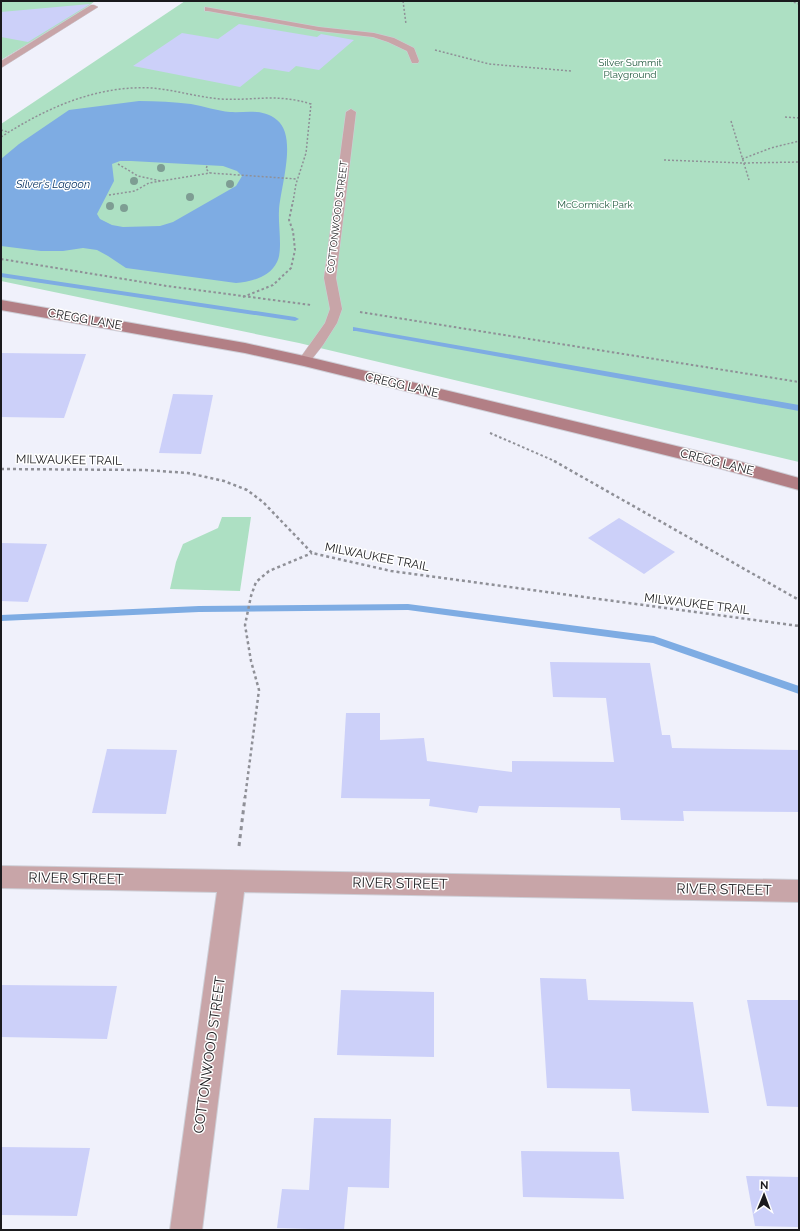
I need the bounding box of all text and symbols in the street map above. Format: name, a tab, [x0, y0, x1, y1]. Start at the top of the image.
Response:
park label: Silver Summit Playground	[598, 57, 662, 80]
street label: COTTONWOOD STREET	[325, 160, 349, 274]
water label: Silver's Lagoon	[15, 178, 90, 191]
park label: McCormick Park	[557, 199, 633, 210]
street label: CREGG LANE	[47, 306, 123, 332]
street label: CREGG LANE	[364, 370, 440, 400]
street label: CREGG LANE	[679, 446, 755, 478]
street label: MILWAUKEE TRAIL	[16, 452, 122, 468]
street label: MILWAUKEE TRAIL	[324, 540, 430, 574]
street label: MILWAUKEE TRAIL	[643, 591, 751, 617]
street label: RIVER STREET	[28, 869, 124, 887]
street label: RIVER STREET	[352, 874, 448, 892]
street label: RIVER STREET	[676, 880, 772, 898]
street label: COTTONWOOD STREET	[190, 975, 228, 1135]
north arrow	[744, 1175, 784, 1215]
text: N	[760, 1179, 768, 1192]

